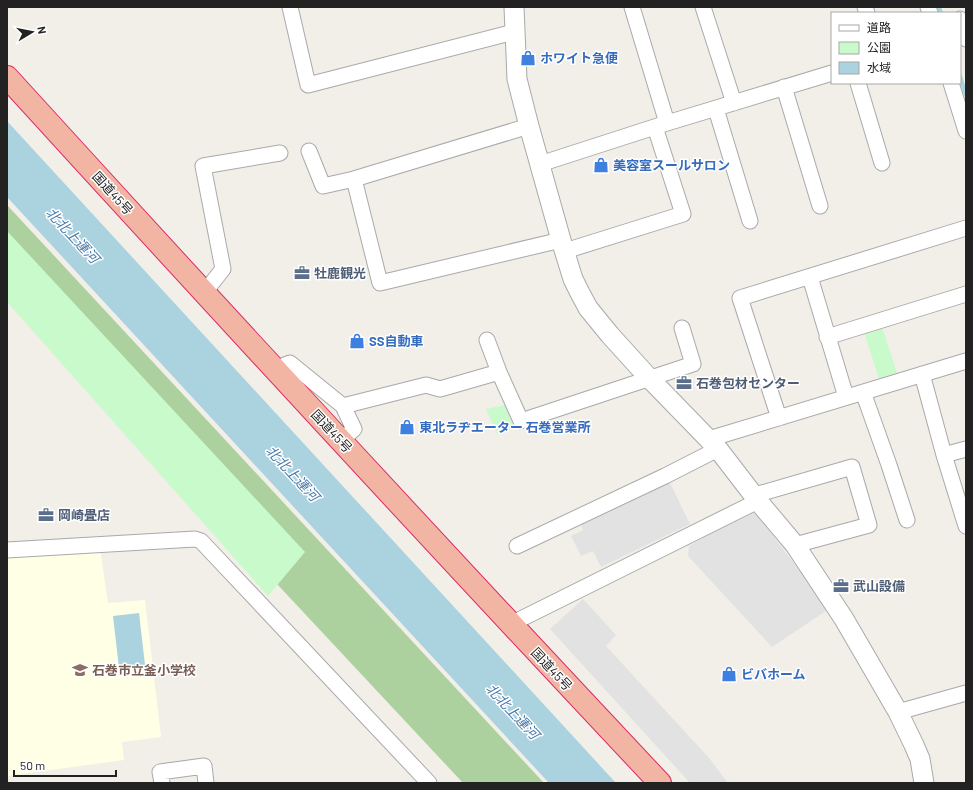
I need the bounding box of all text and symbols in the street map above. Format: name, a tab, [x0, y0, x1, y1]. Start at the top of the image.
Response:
north arrow	[12, 12, 52, 52]
legend	[831, 12, 961, 84]
text: 道路	[867, 20, 891, 34]
text: N	[35, 25, 49, 35]
text: 公園	[867, 40, 891, 54]
shop icon: ホワイト急便	[519, 49, 537, 67]
place label: ホワイト急便	[540, 50, 618, 66]
text: 水域	[867, 60, 891, 74]
shop icon: 美容室スールサロン	[592, 156, 610, 174]
place label: 美容室スールサロン	[613, 157, 730, 173]
street label: 国道45号	[89, 168, 137, 218]
water label: 北北上運河	[43, 204, 105, 269]
office icon: 牡鹿観光	[293, 264, 311, 282]
place label: 牡鹿観光	[314, 265, 366, 281]
shop icon: SS自動車	[348, 332, 366, 350]
place label: SS自動車	[369, 333, 423, 349]
office icon: 石巻包材センター	[675, 374, 693, 392]
place label: 石巻包材センター	[696, 375, 800, 391]
street label: 国道45号	[308, 406, 356, 456]
shop icon: 東北ラヂエーター 石巻営業所	[398, 418, 416, 436]
place label: 東北ラヂエーター 石巻営業所	[419, 419, 591, 435]
water label: 北北上運河	[263, 442, 325, 507]
office icon: 岡崎畳店	[37, 506, 55, 524]
place label: 岡崎畳店	[58, 507, 110, 523]
office icon: 武山設備	[832, 577, 850, 595]
place label: 武山設備	[853, 578, 905, 594]
street label: 国道45号	[528, 644, 576, 694]
school or university icon: 石巻市立釜小学校	[71, 661, 89, 679]
place label: 石巻市立釜小学校	[92, 662, 196, 678]
shop icon: ビバホーム	[720, 665, 738, 683]
place label: ビバホーム	[741, 666, 806, 682]
water label: 北北上運河	[483, 680, 545, 745]
scale bar	[14, 752, 116, 778]
text: 50 m	[20, 758, 45, 772]

